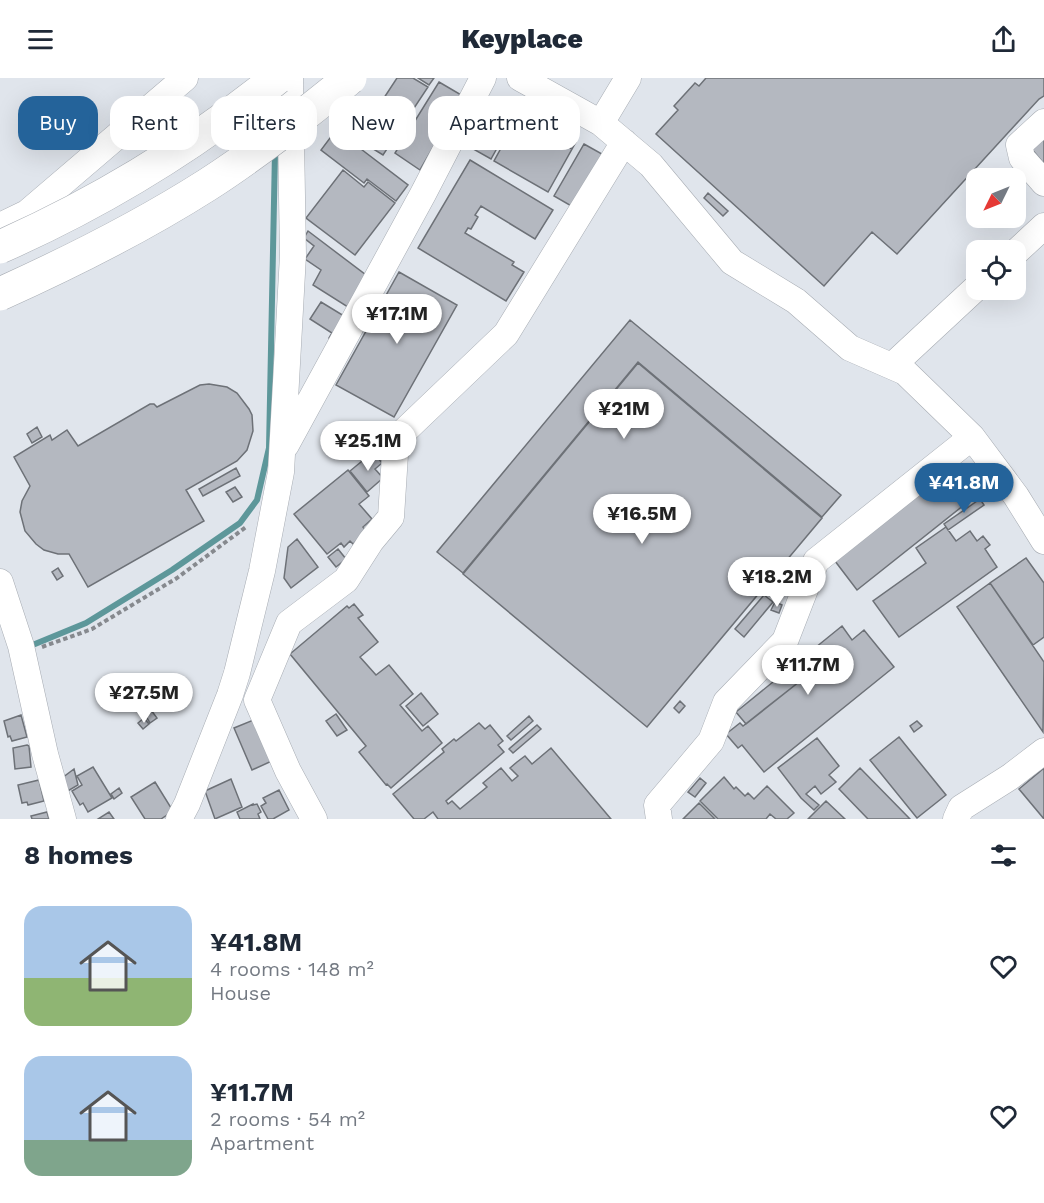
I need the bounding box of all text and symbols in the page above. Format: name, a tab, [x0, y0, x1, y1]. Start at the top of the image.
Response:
icon: menu	[24, 23, 57, 56]
text: Keyplace	[461, 23, 583, 55]
icon: share	[987, 23, 1020, 56]
chip: Buy	[18, 96, 98, 150]
chip: Rent	[110, 96, 199, 150]
chip: Filters	[211, 96, 317, 150]
chip: New	[329, 96, 416, 150]
chip: Apartment	[428, 96, 580, 150]
north arrow	[966, 168, 1026, 228]
map controls	[966, 168, 1026, 300]
button: locate	[966, 240, 1026, 300]
pin: ¥17.1M	[348, 294, 446, 345]
text: ¥17.1M	[366, 301, 428, 325]
pin: ¥21M	[588, 389, 660, 440]
text: ¥21M	[598, 396, 650, 420]
pin: ¥25.1M	[319, 421, 417, 472]
text: ¥25.1M	[334, 428, 402, 452]
pin: ¥41.8M	[915, 463, 1013, 514]
text: ¥41.8M	[929, 470, 999, 494]
pin: ¥16.5M	[593, 494, 691, 545]
text: ¥16.5M	[607, 501, 677, 525]
pin: ¥18.2M	[728, 557, 826, 608]
text: ¥18.2M	[742, 564, 812, 588]
pin: ¥11.7M	[759, 645, 857, 696]
text: ¥11.7M	[776, 652, 840, 676]
pin: ¥27.5M	[95, 673, 193, 724]
text: ¥27.5M	[109, 680, 179, 704]
icon: filters	[987, 839, 1020, 872]
text: 8 homes	[24, 840, 133, 870]
text: ¥41.8M	[210, 927, 302, 957]
icon: home	[72, 930, 144, 1002]
icon: heart	[987, 950, 1020, 983]
text: 4 rooms · 148 m²	[210, 957, 374, 981]
text: House	[210, 981, 271, 1005]
text: ¥11.7M	[210, 1077, 294, 1107]
icon: home	[72, 1080, 144, 1152]
icon: heart	[987, 1100, 1020, 1133]
text: 2 rooms · 54 m²	[210, 1107, 365, 1131]
text: Apartment	[210, 1131, 314, 1155]

